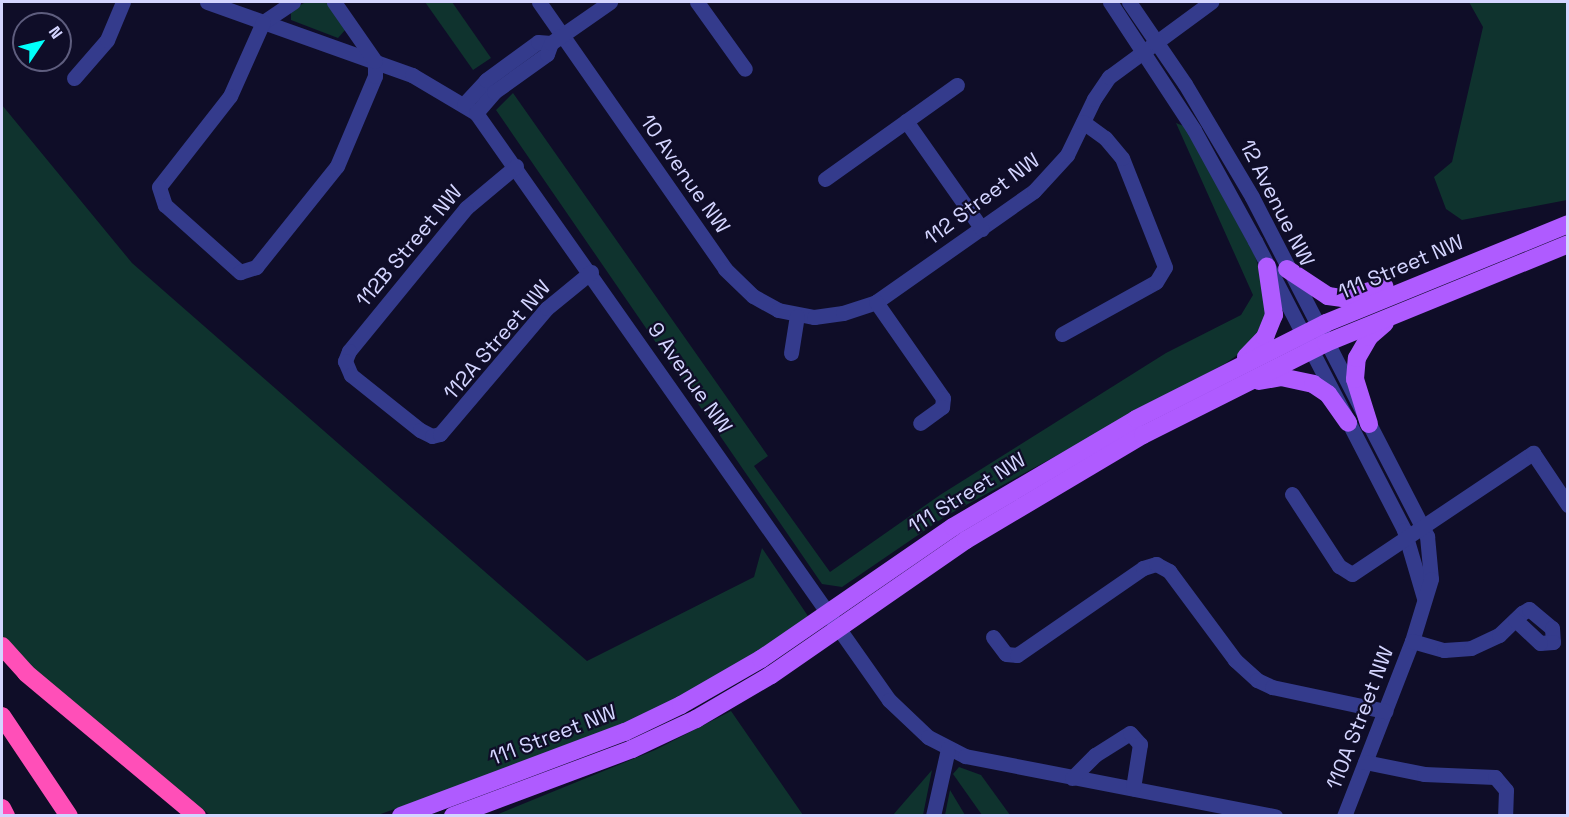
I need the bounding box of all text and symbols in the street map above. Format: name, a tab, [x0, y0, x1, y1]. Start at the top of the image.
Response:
north arrow	[12, 12, 72, 72]
text: N	[44, 22, 67, 43]
street label: 10 Avenue NW	[635, 110, 735, 238]
street label: 12 Avenue NW	[1234, 135, 1320, 271]
street label: 112 Street NW	[920, 148, 1044, 250]
street label: 112B Street NW	[351, 180, 467, 312]
street label: 111 Street NW	[1335, 229, 1467, 305]
street label: 112A Street NW	[438, 275, 556, 405]
street label: 9 Avenue NW	[642, 317, 738, 439]
street label: 111 Street NW	[904, 447, 1030, 539]
street label: 110A Street NW	[1321, 643, 1399, 793]
street label: 111 Street NW	[486, 699, 620, 771]

